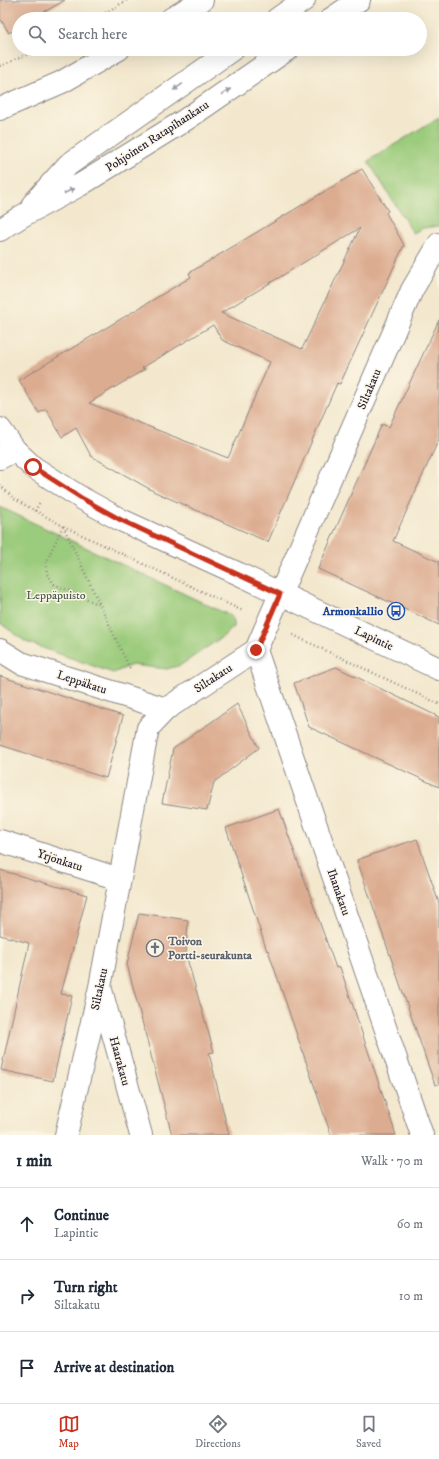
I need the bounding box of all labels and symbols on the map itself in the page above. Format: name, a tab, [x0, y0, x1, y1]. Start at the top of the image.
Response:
one-way arrow	[173, 83, 183, 91]
one-way arrow	[221, 88, 231, 96]
street label: Pohjoinen Ratapihankatu	[103, 97, 212, 175]
one-way arrow	[63, 188, 75, 194]
street label: Siltakatu	[354, 366, 385, 412]
route start	[24, 458, 42, 476]
park label: Leppäpuisto	[26, 588, 86, 603]
bus stop icon: Armonkallio	[386, 601, 406, 621]
place label: Armonkallio	[322, 604, 383, 619]
street label: Lapintie	[352, 623, 396, 654]
route end	[247, 641, 265, 659]
street label: Siltakatu	[191, 660, 235, 696]
street label: Leppäkatu	[55, 667, 109, 698]
street label: Yrjönkatu	[35, 846, 85, 875]
street label: Ihanakatu	[324, 867, 354, 918]
place label: Toivon Portti-seurakunta	[167, 934, 253, 963]
church icon: Toivon Portti-seurakunta	[145, 938, 165, 958]
street label: Siltakatu	[88, 967, 111, 1011]
street label: Haarakatu	[106, 1035, 133, 1088]

